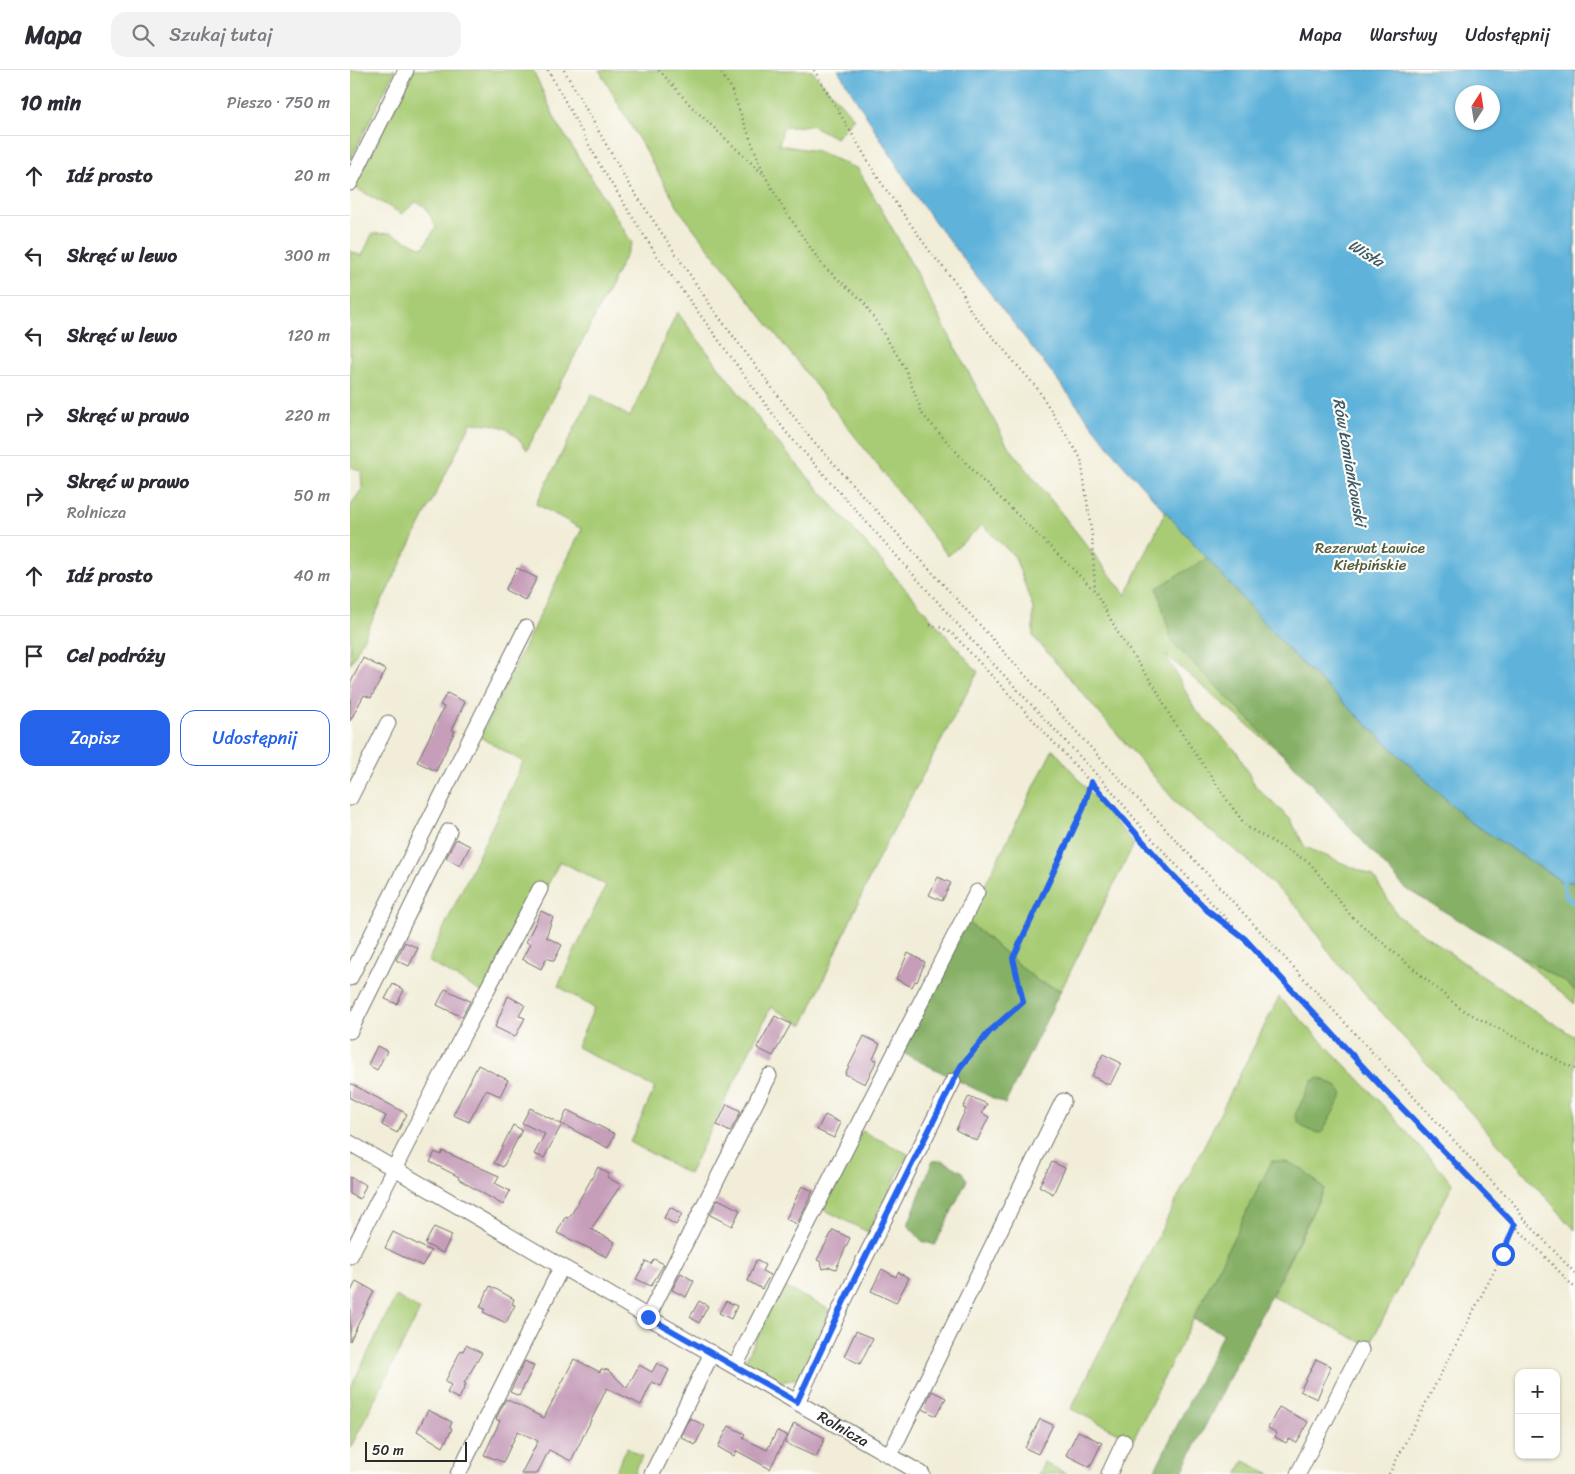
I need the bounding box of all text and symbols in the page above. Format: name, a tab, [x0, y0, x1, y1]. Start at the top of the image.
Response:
search box	[111, 12, 461, 57]
text: Mapa	[25, 14, 81, 56]
text: Szukaj tutaj	[169, 18, 273, 51]
text: Mapa	[1299, 19, 1342, 51]
text: Warstwy	[1370, 19, 1437, 51]
text: Udostępnij	[1465, 19, 1550, 51]
icon: search	[129, 21, 157, 49]
text: 10 min	[20, 84, 81, 122]
north arrow	[1455, 85, 1500, 130]
text: Pieszo · 750 m	[227, 88, 330, 117]
text: Idź prosto	[67, 159, 153, 192]
text: 20 m	[294, 161, 330, 190]
icon: ahead	[20, 162, 48, 190]
water label: Wisła	[1343, 231, 1391, 276]
text: Skręć w lewo	[67, 239, 177, 272]
text: 300 m	[285, 241, 330, 270]
icon: left	[20, 242, 48, 270]
text: Skręć w lewo	[67, 319, 177, 352]
text: 120 m	[287, 321, 330, 350]
icon: left	[20, 322, 48, 350]
water label: Rów Łomiankowski	[1325, 396, 1376, 532]
text: Skręć w prawo	[67, 399, 189, 432]
text: 220 m	[285, 401, 330, 430]
icon: right	[20, 402, 48, 430]
text: Skręć w prawo	[67, 465, 189, 498]
text: 50 m	[294, 481, 330, 510]
icon: right	[20, 482, 48, 510]
text: Rolnicza	[67, 498, 126, 527]
park label: Rezerwat Ławice Kiełpińskie	[1315, 535, 1425, 578]
text: Idź prosto	[67, 559, 153, 592]
text: 40 m	[293, 561, 330, 590]
icon: ahead	[20, 562, 48, 590]
text: Cel podróży	[67, 639, 165, 672]
icon: arrive	[20, 642, 48, 670]
button: Zapisz	[20, 710, 170, 766]
button: Udostępnij	[180, 710, 330, 766]
route start	[1492, 1243, 1515, 1266]
route end	[637, 1306, 660, 1329]
map controls	[1515, 1369, 1560, 1459]
button: +	[1515, 1369, 1560, 1414]
street label: Rolnicza	[813, 1404, 874, 1454]
button: −	[1515, 1414, 1560, 1459]
text: 50 m	[372, 1438, 404, 1463]
scale bar	[365, 1439, 468, 1462]

